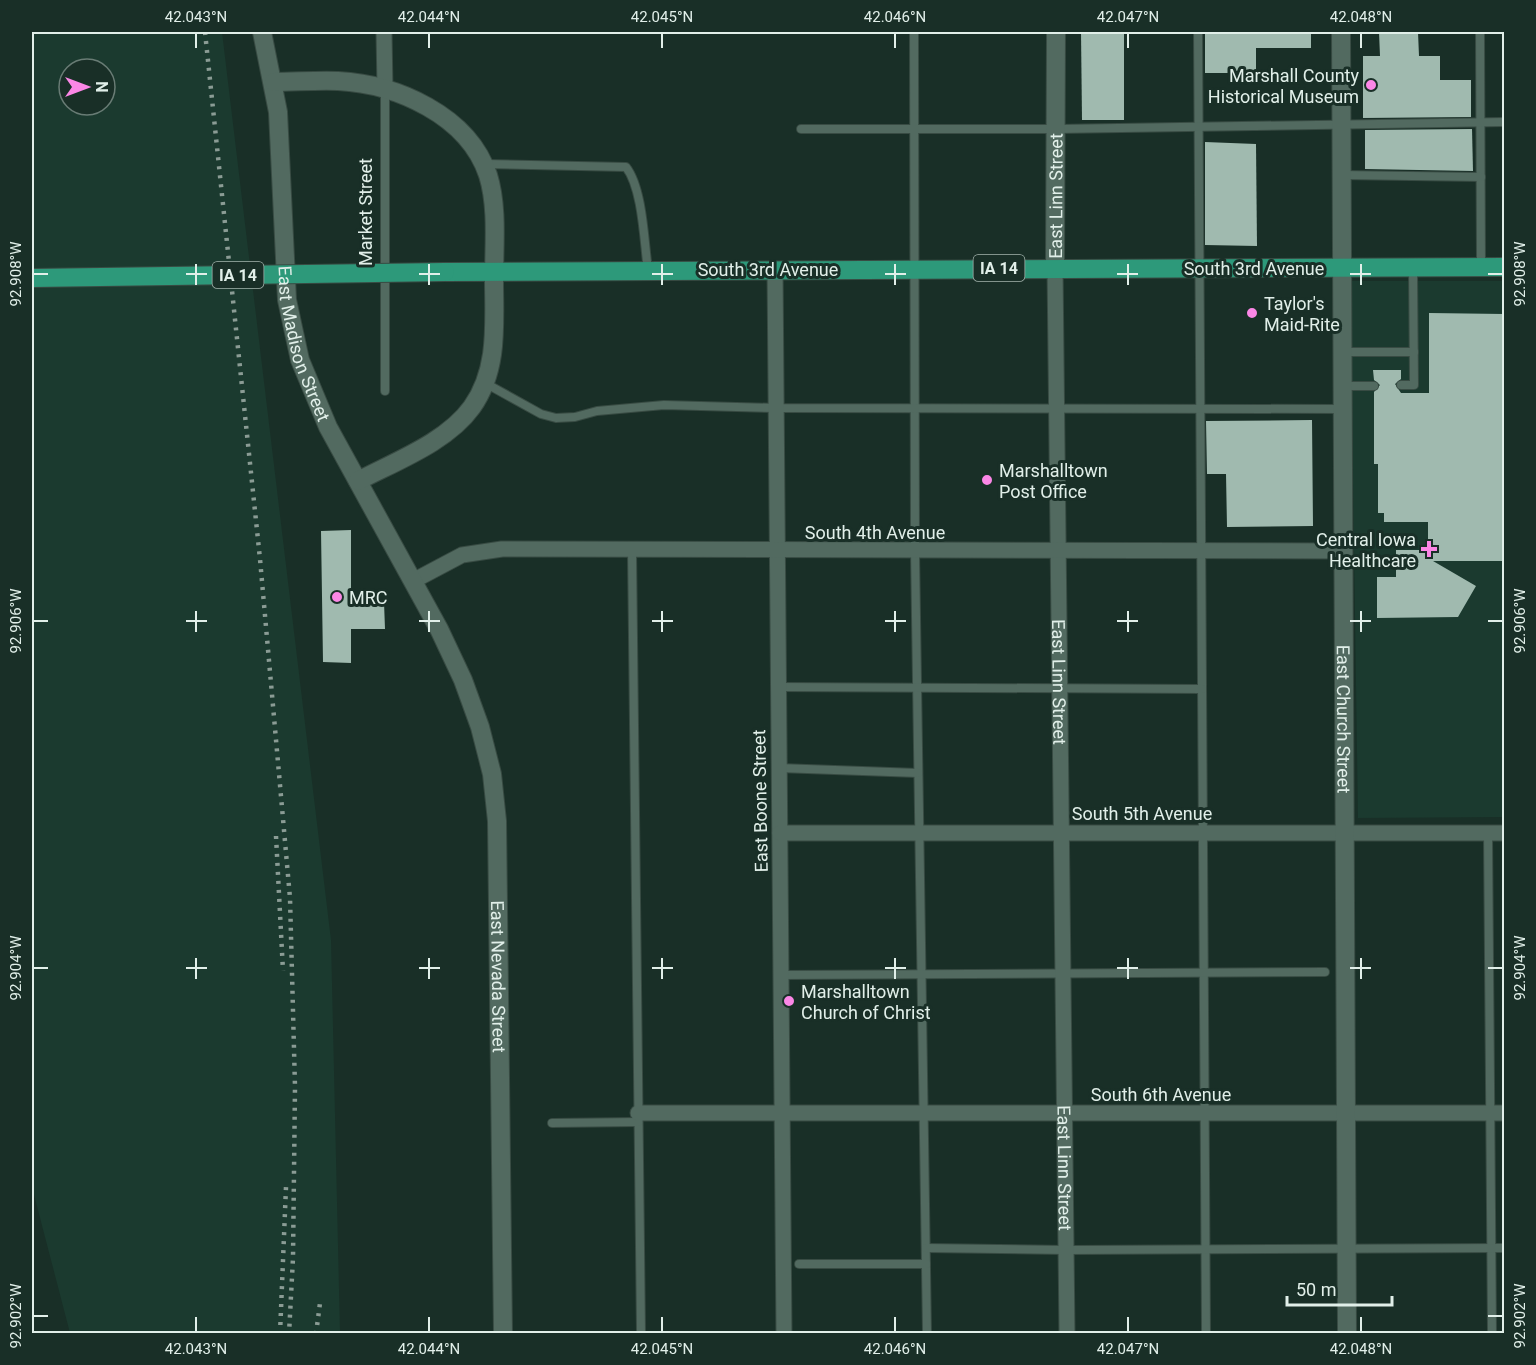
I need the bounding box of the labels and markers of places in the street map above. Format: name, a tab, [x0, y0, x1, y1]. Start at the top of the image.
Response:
place label: Marshall County Historical Museum	[1208, 65, 1359, 107]
marker: Marshall County Historical Museum	[1364, 78, 1378, 92]
place label: Taylor's Maid-Rite	[1264, 293, 1340, 335]
marker: Taylor's Maid-Rite	[1245, 306, 1259, 320]
place label: Marshalltown Post Office	[999, 460, 1108, 502]
marker: Marshalltown Post Office	[980, 473, 994, 487]
place label: Central Iowa Healthcare	[1316, 529, 1416, 571]
marker: Central Iowa Healthcare	[1420, 540, 1438, 558]
place label: MRC	[349, 587, 388, 608]
marker: MRC	[330, 590, 344, 604]
place label: Marshalltown Church of Christ	[801, 981, 931, 1023]
marker: Marshalltown Church of Christ	[782, 994, 796, 1008]

